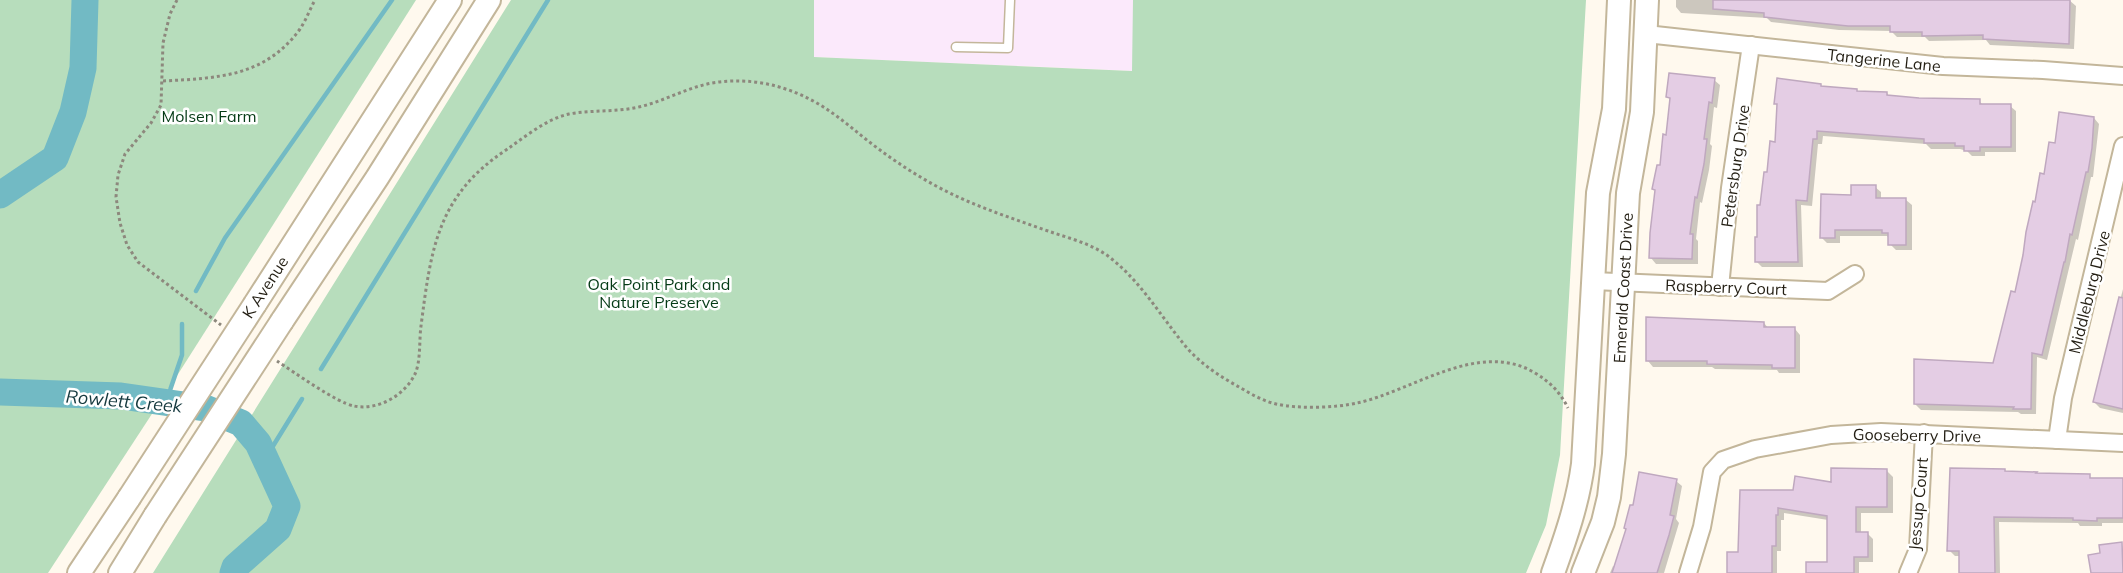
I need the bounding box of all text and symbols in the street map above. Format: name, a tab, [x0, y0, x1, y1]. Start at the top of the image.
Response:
street label: Tangerine Lane	[1826, 44, 1942, 76]
street label: Petersburg Drive	[1716, 103, 1754, 229]
park label: Molsen Farm	[162, 106, 257, 126]
street label: Emerald Coast Drive	[1609, 212, 1637, 364]
street label: Middleburg Drive	[2064, 228, 2114, 356]
street label: K Avenue	[238, 252, 292, 322]
park label: Oak Point Park and Nature Preserve	[588, 274, 730, 312]
street label: Raspberry Court	[1665, 275, 1788, 299]
water label: Rowlett Creek	[65, 384, 184, 418]
street label: Gooseberry Drive	[1853, 424, 1981, 446]
street label: Jessup Court	[1904, 456, 1932, 551]

